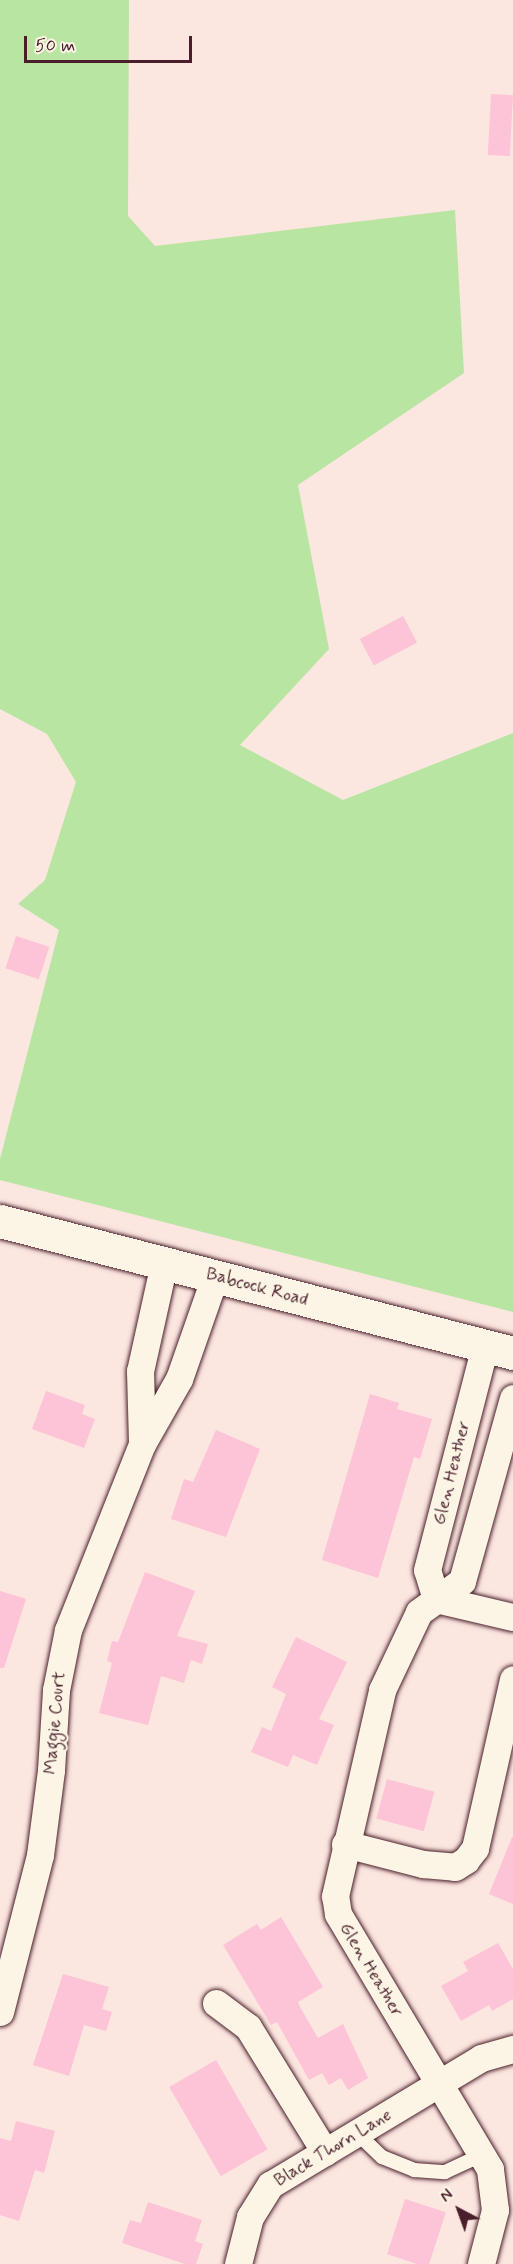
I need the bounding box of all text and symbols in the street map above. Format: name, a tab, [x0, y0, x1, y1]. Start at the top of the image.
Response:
scale bar	[27, 24, 195, 62]
text: 50 m	[35, 34, 75, 58]
street label: Babcock Road	[204, 1263, 310, 1311]
street label: Glen Heather	[429, 1420, 475, 1526]
street label: Maggie Court	[40, 1671, 70, 1775]
street label: Glen Heather	[335, 1920, 407, 2020]
street label: Black Thorn Lane	[270, 2104, 396, 2192]
north arrow	[429, 2180, 489, 2240]
text: N	[436, 2185, 458, 2207]

